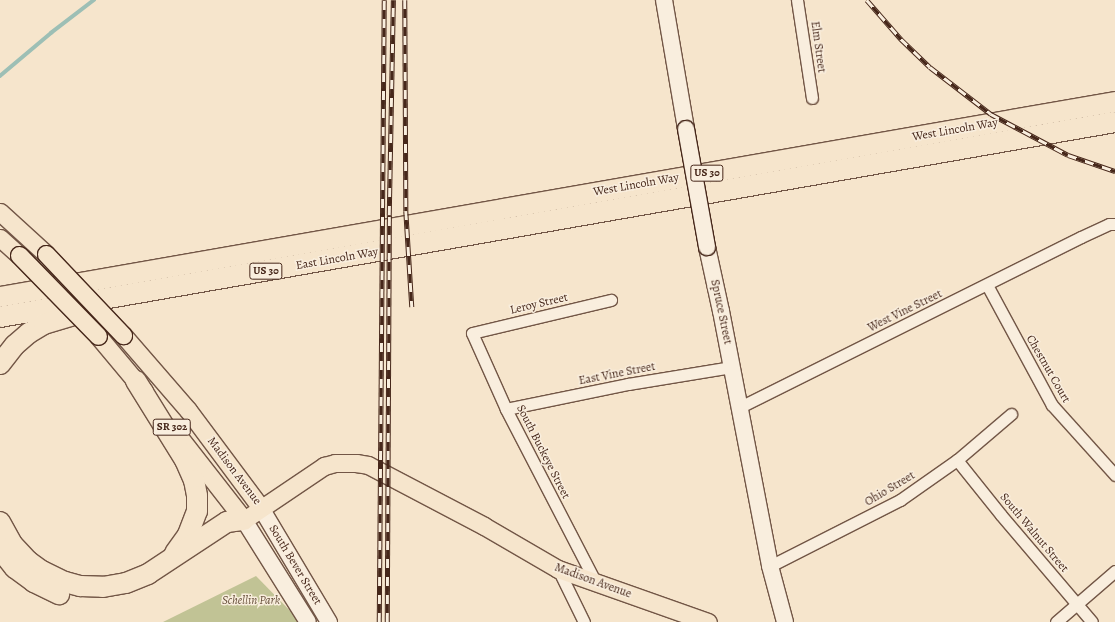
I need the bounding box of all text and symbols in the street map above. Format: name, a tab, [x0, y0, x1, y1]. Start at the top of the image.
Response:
street label: Elm Street	[807, 20, 829, 74]
street label: West Lincoln Way	[911, 115, 999, 145]
road number: US 30	[690, 164, 724, 182]
street label: West Lincoln Way	[592, 170, 680, 200]
street label: East Lincoln Way	[295, 245, 379, 273]
road number: US 30	[249, 262, 283, 280]
street label: Spruce Street	[707, 278, 735, 346]
street label: West Vine Street	[865, 287, 945, 335]
street label: Leroy Street	[509, 290, 569, 318]
street label: Chestnut Court	[1023, 333, 1073, 405]
street label: East Vine Street	[578, 360, 656, 388]
street label: South Buckeye Street	[513, 403, 573, 501]
road number: SR 302	[152, 418, 192, 436]
street label: Madison Avenue	[204, 434, 264, 508]
street label: Ohio Street	[862, 468, 918, 510]
street label: South Walnut Street	[997, 490, 1071, 576]
street label: South Bever Street	[265, 522, 325, 608]
street label: Madison Avenue	[553, 560, 633, 602]
park label: Schellin Park	[222, 594, 280, 608]

